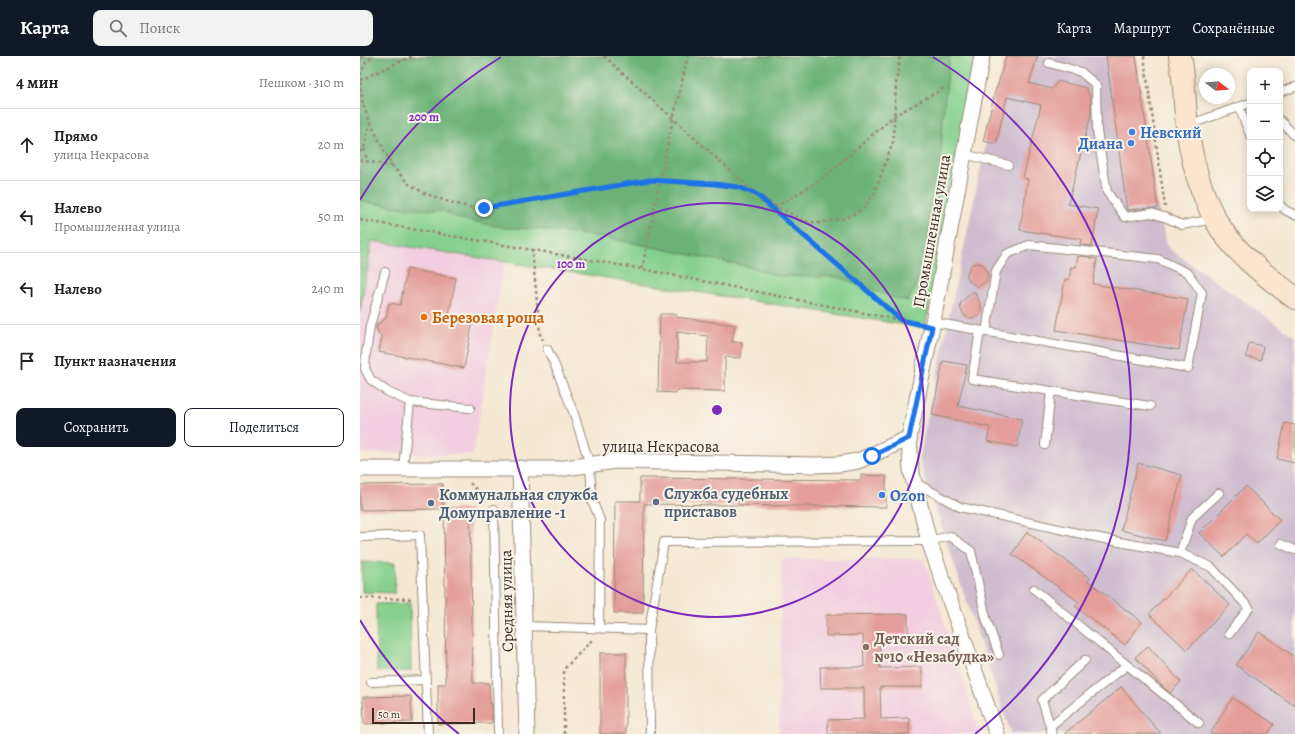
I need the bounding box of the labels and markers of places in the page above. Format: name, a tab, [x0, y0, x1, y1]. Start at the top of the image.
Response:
place label: Невский	[1140, 122, 1201, 144]
marker: Невский	[1127, 127, 1137, 137]
place label: Диана	[1078, 133, 1123, 155]
marker: Диана	[1126, 138, 1136, 148]
place label: Березовая роща	[432, 307, 545, 329]
marker: Березовая роща	[419, 312, 429, 322]
centre of rings	[710, 403, 724, 417]
place label: Служба судебных приставов	[664, 483, 789, 523]
place label: Коммунальная служба Домуправление -1	[439, 484, 598, 524]
place label: Ozon	[890, 485, 925, 507]
marker: Ozon	[877, 490, 887, 500]
marker: Служба судебных приставов	[651, 497, 661, 507]
marker: Коммунальная служба Домуправление -1	[426, 498, 436, 508]
place label: Детский сад №10 «Незабудка»	[874, 628, 994, 668]
marker: Детский сад №10 «Незабудка»	[861, 642, 871, 652]

